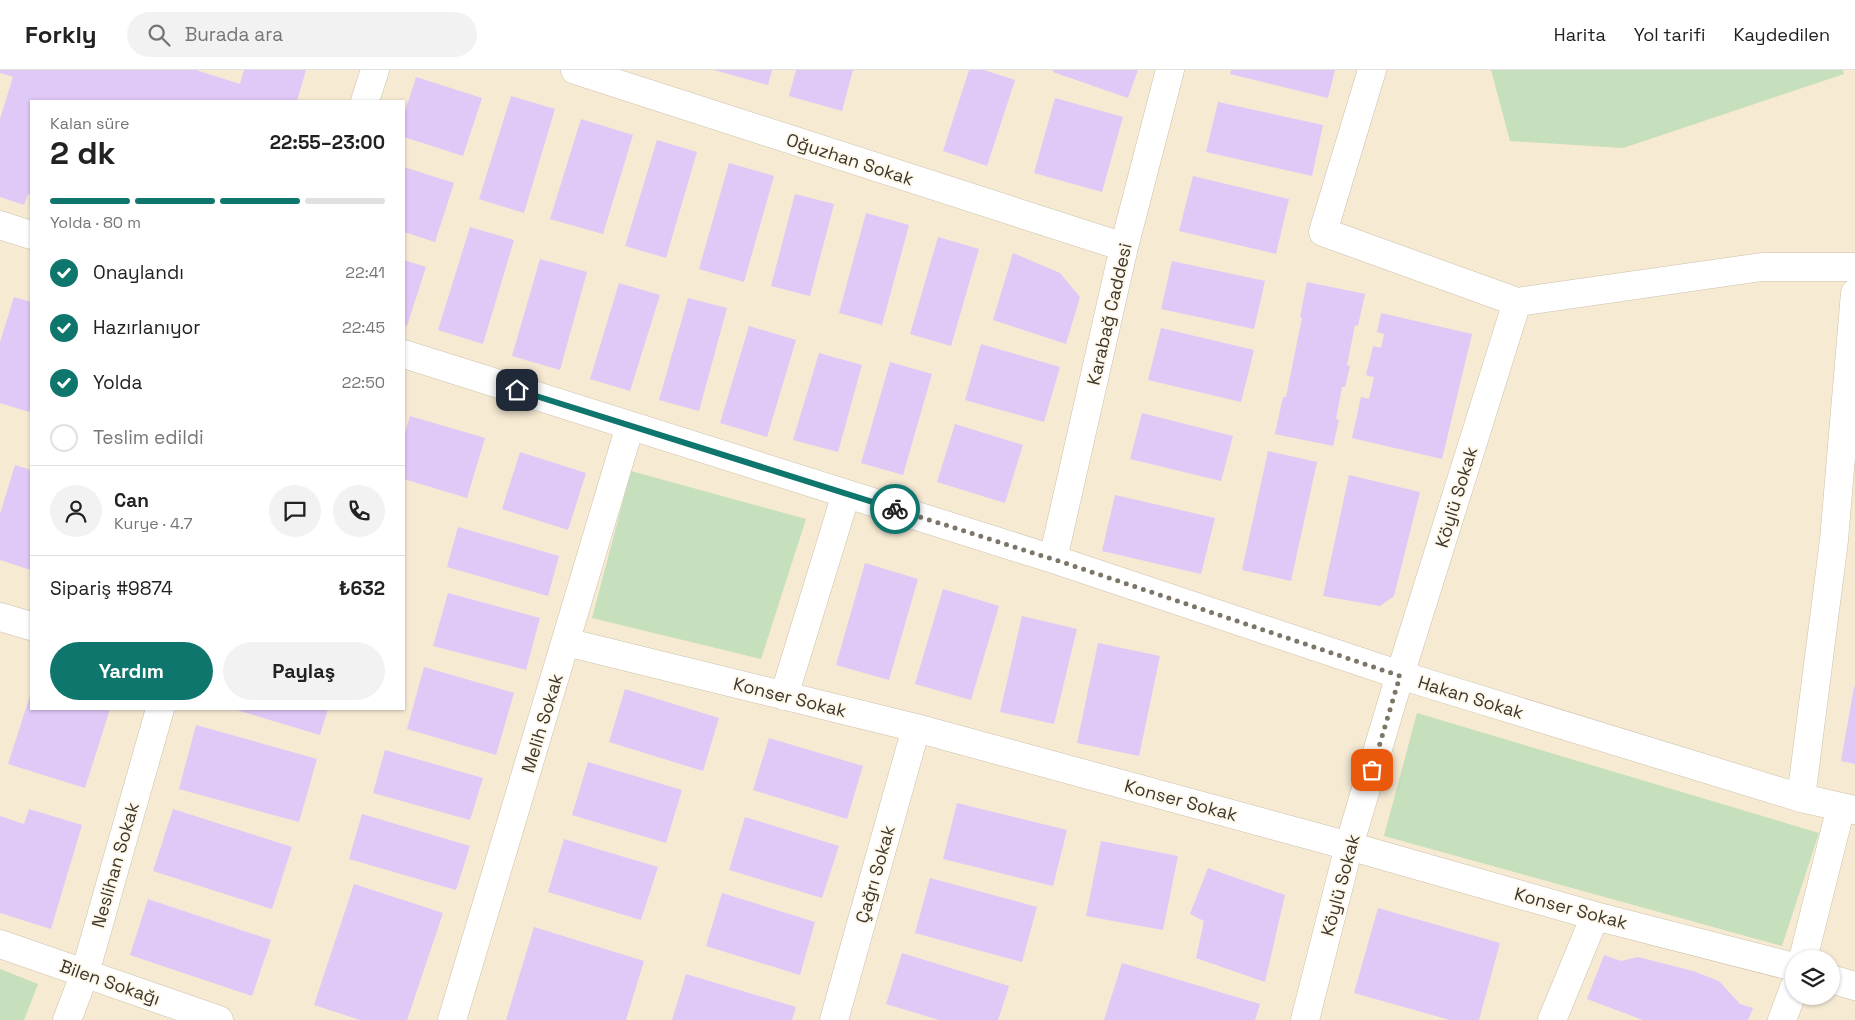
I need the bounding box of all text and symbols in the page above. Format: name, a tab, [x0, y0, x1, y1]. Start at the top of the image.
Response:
search box	[127, 12, 477, 57]
text: Forkly	[25, 19, 97, 50]
icon: search	[145, 21, 173, 49]
text: Burada ara	[185, 22, 283, 47]
text: Harita	[1554, 23, 1606, 46]
text: Yol tarifi	[1634, 23, 1706, 46]
text: Kaydedilen	[1734, 23, 1830, 46]
text: Kalan süre	[50, 113, 129, 134]
street label: Oğuzhan Sokak	[783, 128, 917, 191]
text: 22:55–23:00	[270, 130, 385, 155]
text: 2 dk	[50, 133, 116, 173]
text: Yolda · 80 m	[50, 212, 141, 233]
street label: Karabağ Caddesi	[1081, 241, 1137, 387]
icon: check	[50, 259, 78, 287]
text: Onaylandı	[93, 260, 184, 285]
text: 22:41	[345, 262, 385, 283]
icon: check	[50, 314, 78, 342]
text: Hazırlanıyor	[93, 315, 201, 340]
text: 22:45	[342, 317, 385, 338]
icon: check	[50, 369, 78, 397]
pin	[496, 369, 538, 411]
text: Yolda	[93, 370, 143, 395]
text: 22:50	[342, 372, 385, 393]
icon: home	[503, 376, 531, 404]
text: Teslim edildi	[93, 425, 204, 450]
street label: Köylü Sokak	[1430, 443, 1482, 550]
courier	[870, 484, 920, 534]
button: person	[50, 485, 102, 537]
button: chat	[269, 485, 321, 537]
button: phone	[333, 485, 385, 537]
text: Can	[114, 488, 149, 513]
icon: bike	[881, 495, 909, 523]
text: Kurye · 4.7	[114, 513, 192, 534]
text: Sipariş #9874	[50, 576, 173, 601]
text: ₺632	[339, 576, 385, 601]
button: Yardım	[50, 642, 213, 700]
button: Paylaş	[223, 642, 385, 700]
street label: Melih Sokak	[516, 670, 568, 775]
street label: Hakan Sokak	[1415, 670, 1527, 724]
street label: Konser Sokak	[731, 672, 849, 722]
pin	[1351, 749, 1393, 791]
icon: bag	[1358, 756, 1386, 784]
street label: Konser Sokak	[1122, 774, 1240, 826]
street label: Neslihan Sokak	[86, 799, 144, 930]
street label: Çağrı Sokak	[850, 822, 900, 926]
street label: Köylü Sokak	[1315, 831, 1365, 938]
street label: Konser Sokak	[1512, 882, 1630, 934]
map controls	[1785, 950, 1840, 1005]
button: layers	[1785, 950, 1840, 1005]
street label: Bilen Sokağı	[57, 954, 163, 1010]

